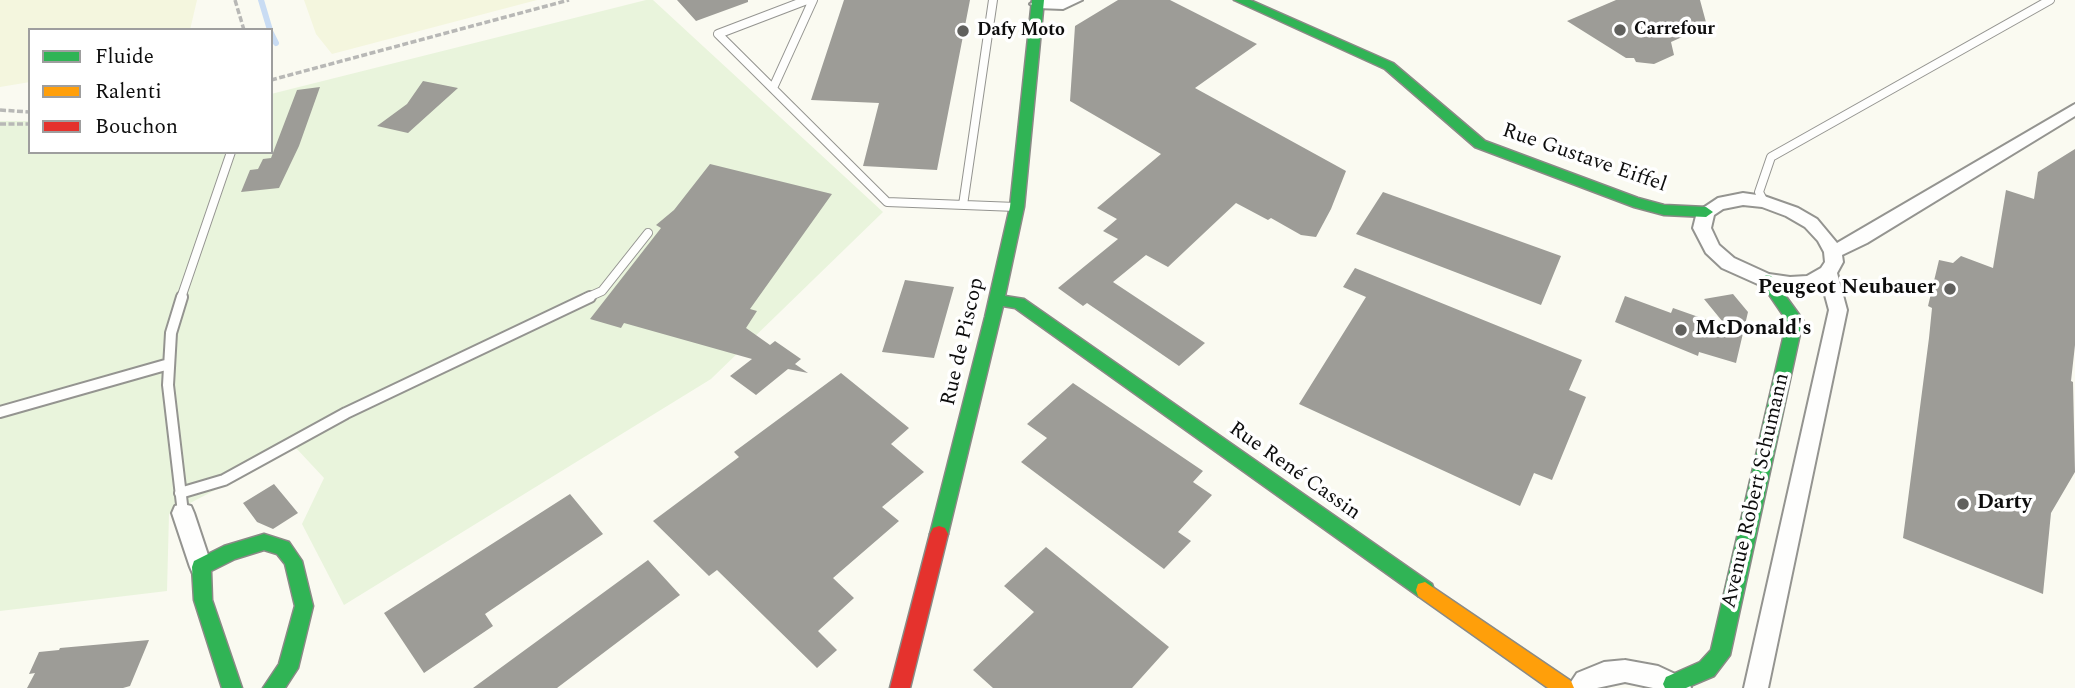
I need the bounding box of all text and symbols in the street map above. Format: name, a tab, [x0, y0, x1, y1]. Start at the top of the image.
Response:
place label: Carrefour	[1634, 19, 1715, 41]
place label: Dafy Moto	[977, 20, 1065, 42]
marker: Carrefour	[1612, 22, 1628, 38]
marker: Dafy Moto	[955, 23, 971, 39]
legend	[28, 28, 273, 154]
text: Fluide	[95, 41, 154, 73]
text: Ralenti	[95, 76, 162, 108]
text: Bouchon	[95, 111, 178, 143]
street label: Rue Gustave Eiffel	[1499, 119, 1669, 199]
street label: Rue de Piscop	[937, 276, 991, 408]
place label: Peugeot Neubauer	[1758, 276, 1936, 302]
marker: Peugeot Neubauer	[1942, 281, 1958, 297]
place label: McDonald's	[1695, 317, 1812, 343]
marker: McDonald's	[1673, 322, 1689, 338]
street label: Avenue Robert Schumann	[1718, 371, 1796, 611]
street label: Rue René Cassin	[1223, 417, 1365, 527]
place label: Darty	[1977, 491, 2032, 517]
marker: Darty	[1955, 496, 1971, 512]

